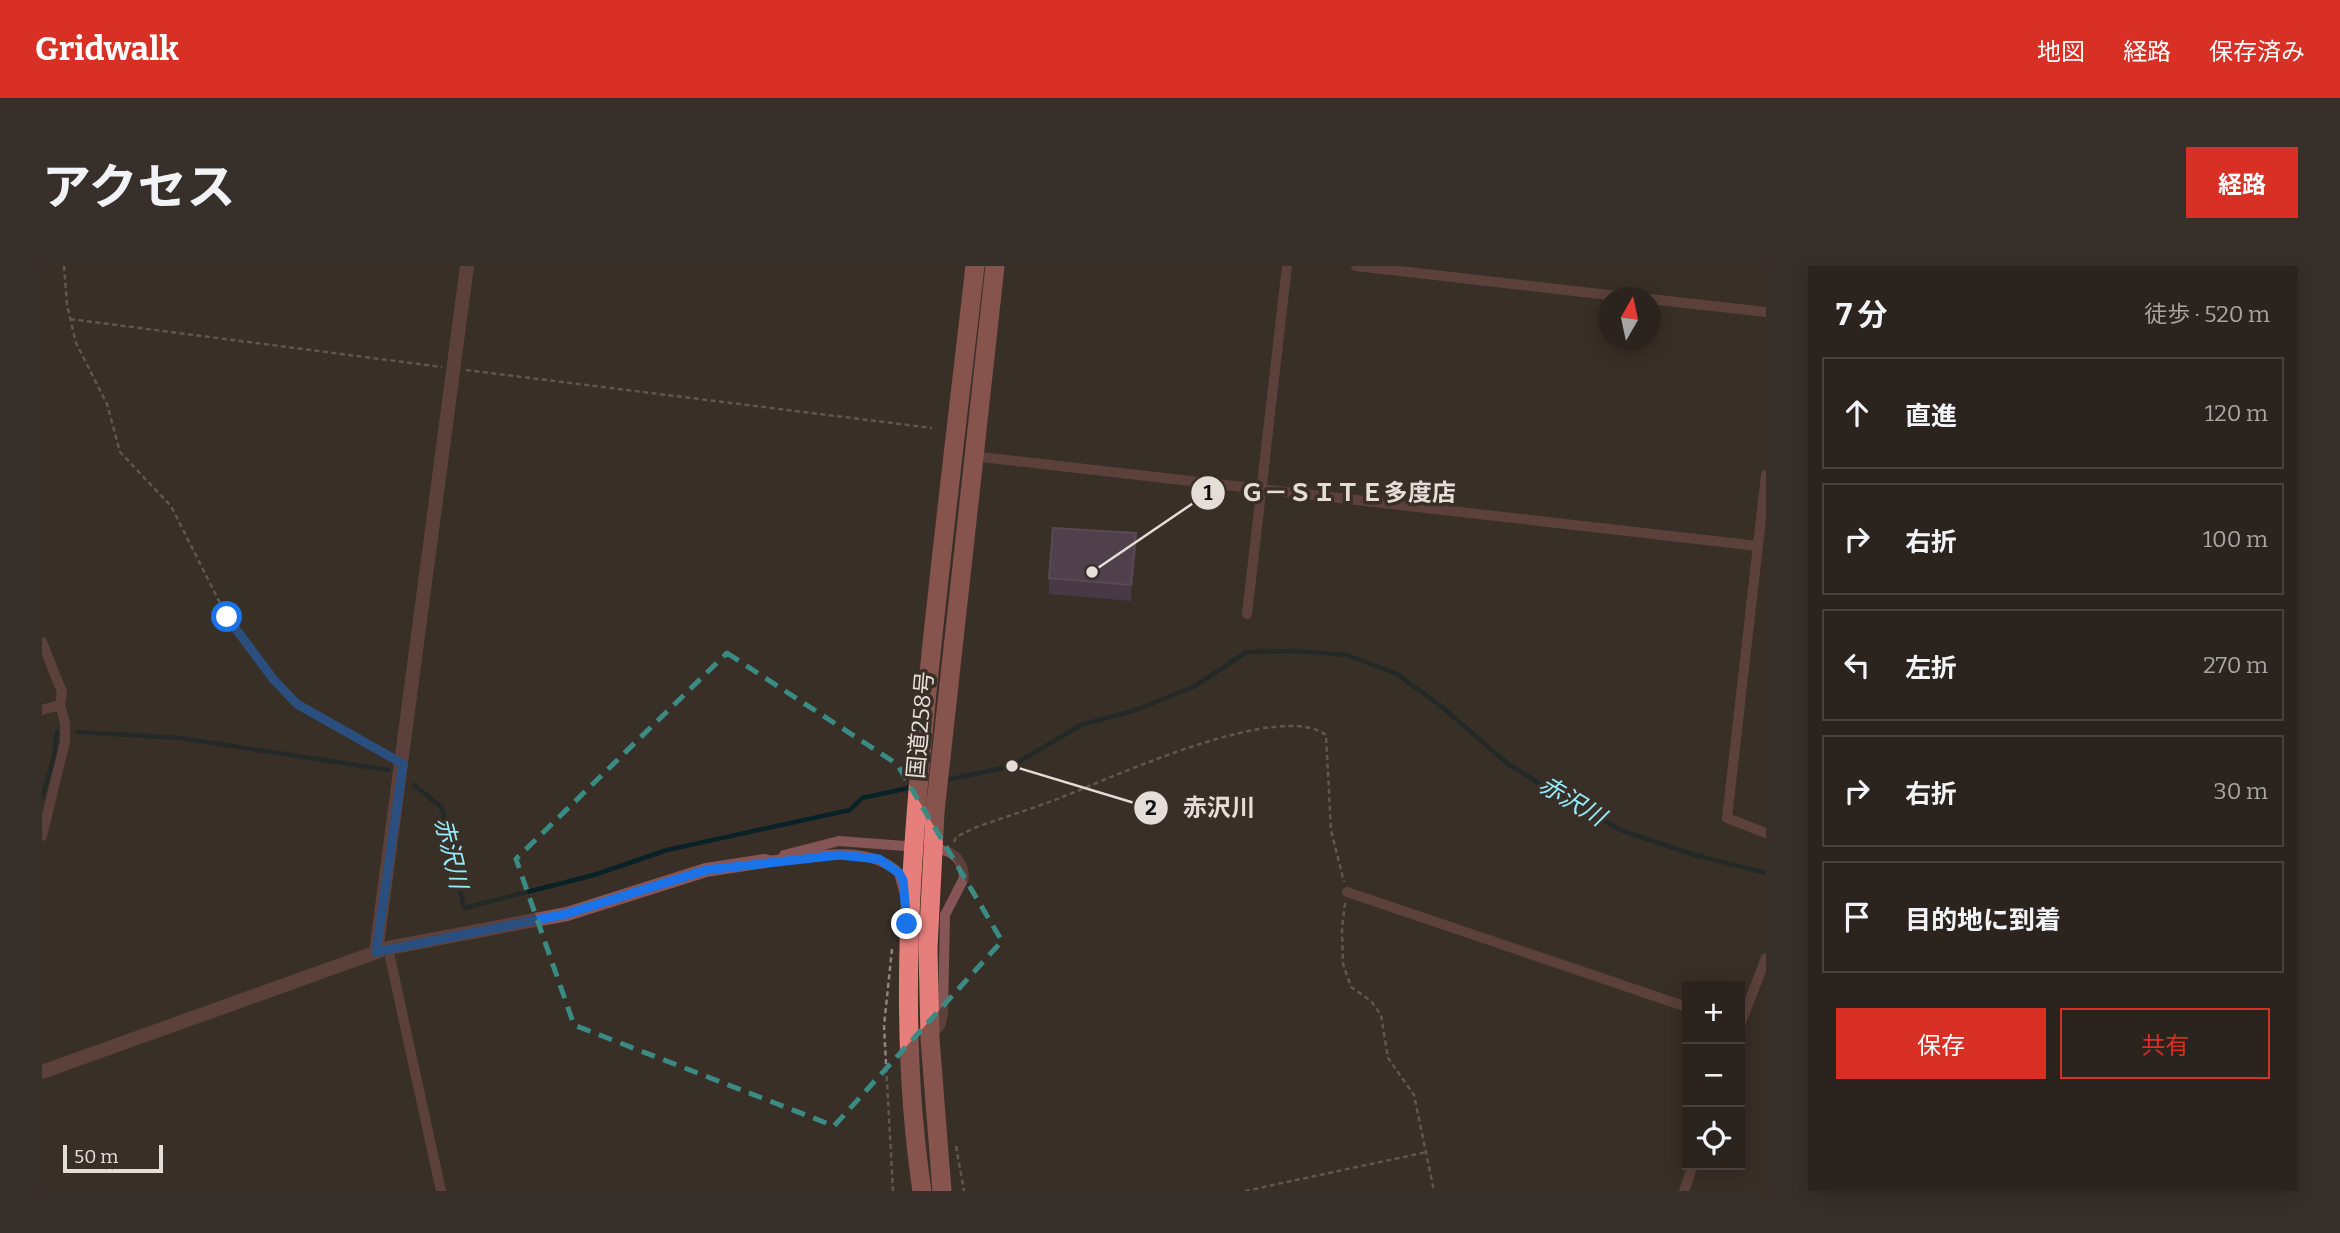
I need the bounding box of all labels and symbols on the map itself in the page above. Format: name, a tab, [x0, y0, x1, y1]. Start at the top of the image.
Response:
north arrow	[1598, 287, 1661, 350]
callout: Ｇ－ＳＩＴＥ多度店	[1191, 470, 1470, 515]
text: Ｇ－ＳＩＴＥ多度店	[1240, 479, 1456, 507]
text: 1	[1203, 480, 1213, 506]
route start	[211, 601, 242, 632]
street label: 国道258号	[901, 670, 939, 780]
water label: 赤沢川	[1534, 770, 1613, 833]
callout: 赤沢川	[1134, 785, 1269, 830]
text: 赤沢川	[1183, 794, 1255, 822]
text: 2	[1145, 795, 1157, 821]
water label: 赤沢川	[429, 815, 473, 894]
route end	[891, 908, 922, 939]
scale bar	[63, 1142, 163, 1174]

